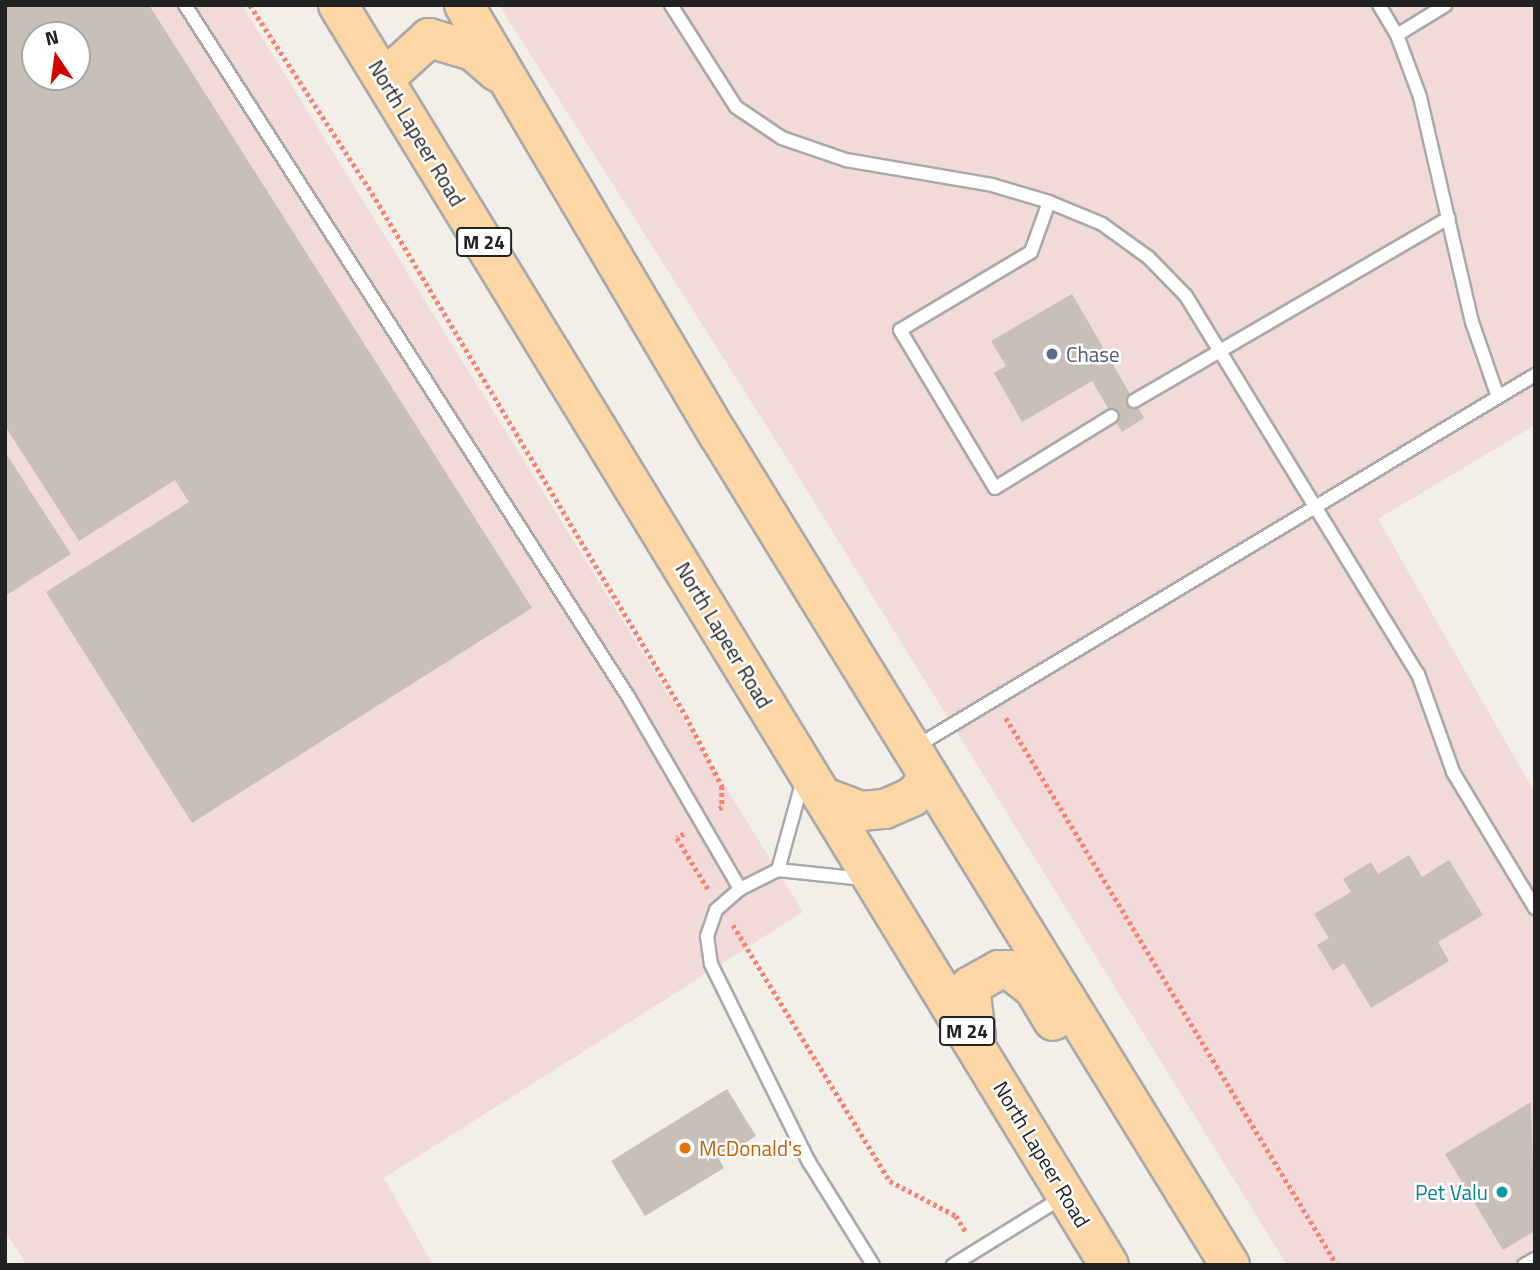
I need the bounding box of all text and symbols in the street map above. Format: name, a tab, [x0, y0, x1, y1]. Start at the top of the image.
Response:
north arrow	[21, 21, 91, 91]
text: N	[42, 21, 61, 53]
street label: North Lapeer Road	[363, 55, 471, 211]
road number: M 24	[456, 226, 512, 258]
place label: Chase	[1066, 341, 1120, 367]
marker: Chase	[1044, 346, 1060, 362]
street label: North Lapeer Road	[670, 557, 778, 713]
road number: M 24	[939, 1015, 995, 1046]
street label: North Lapeer Road	[988, 1076, 1096, 1232]
place label: McDonald's	[699, 1135, 802, 1161]
marker: McDonald's	[677, 1140, 693, 1156]
place label: Pet Valu	[1415, 1179, 1488, 1205]
marker: Pet Valu	[1494, 1184, 1510, 1200]

